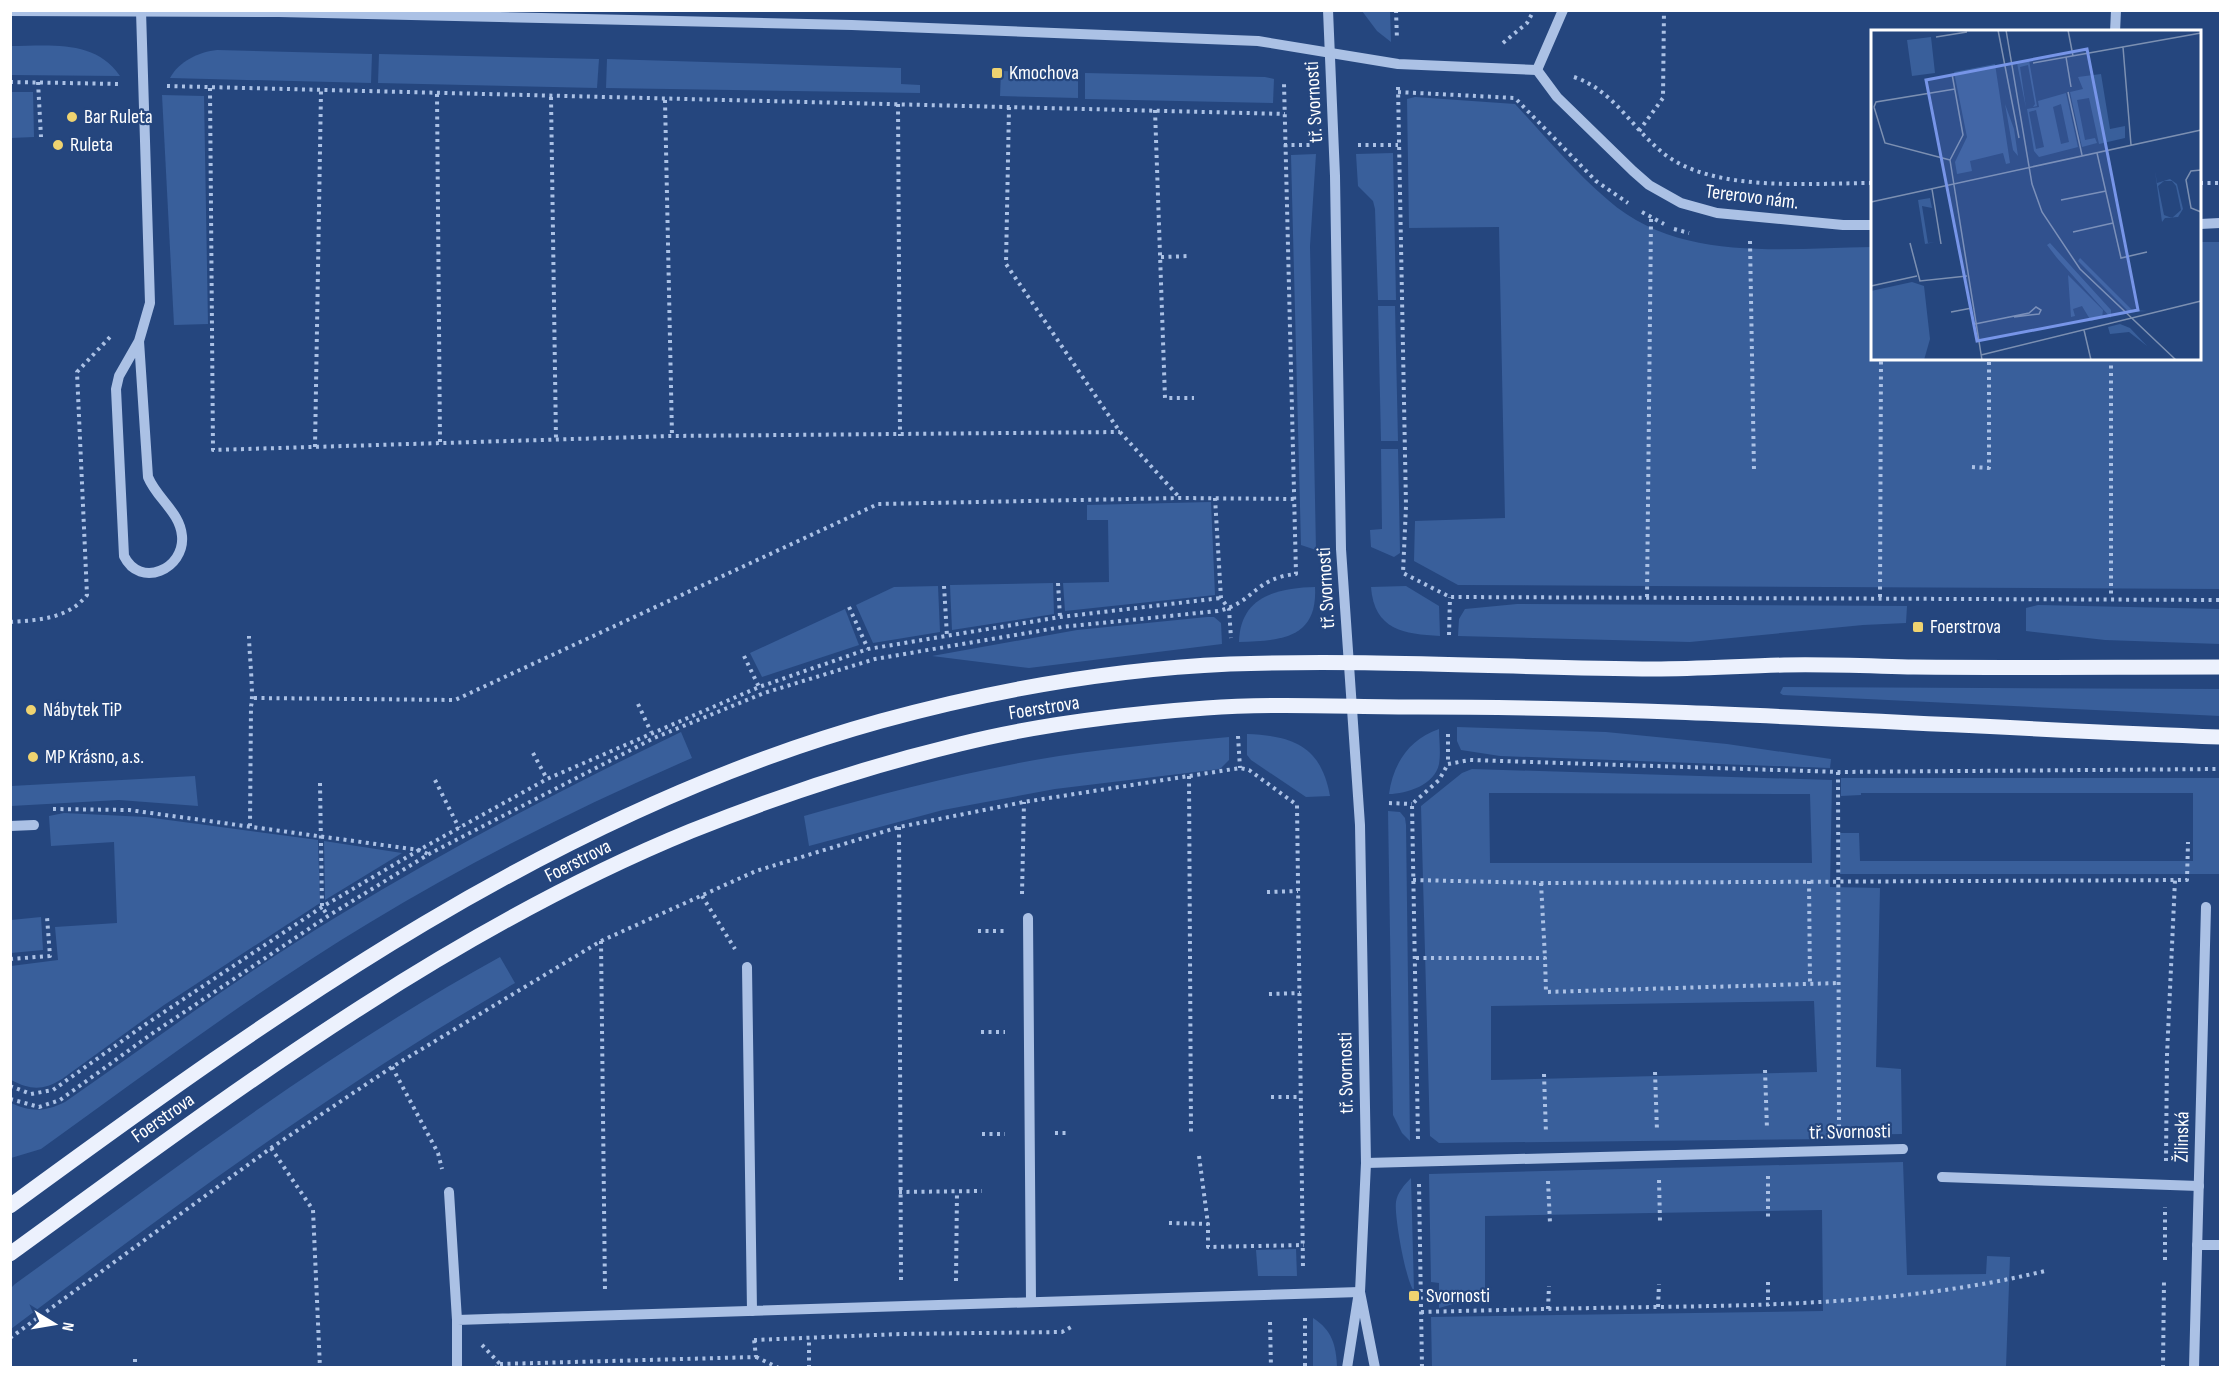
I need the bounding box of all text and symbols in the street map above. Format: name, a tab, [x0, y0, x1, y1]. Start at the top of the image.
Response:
inset map	[1871, 30, 2201, 360]
place label: Kmochova	[1009, 61, 1079, 85]
street label: tř. Svornosti	[1300, 61, 1328, 143]
marker: Kmochova	[990, 66, 1004, 80]
place label: Bar Ruleta	[84, 105, 153, 129]
marker: Bar Ruleta	[65, 110, 79, 124]
place label: Ruleta	[70, 133, 113, 157]
marker: Ruleta	[51, 138, 65, 152]
street label: Tererovo nám.	[1704, 179, 1800, 215]
street label: tř. Svornosti	[1312, 547, 1340, 629]
place label: Foerstrova	[1930, 615, 2001, 639]
marker: Foerstrova	[1911, 620, 1925, 634]
street label: Foerstrova	[1007, 691, 1081, 725]
place label: Nábytek TiP	[43, 698, 122, 722]
marker: Nábytek TiP	[24, 703, 38, 717]
place label: MP Krásno, a.s.	[45, 745, 144, 769]
marker: MP Krásno, a.s.	[26, 750, 40, 764]
street label: Foerstrova	[541, 834, 615, 888]
street label: tř. Svornosti	[1333, 1032, 1359, 1114]
street label: Foerstrova	[127, 1088, 199, 1148]
street label: Žilinská	[2170, 1111, 2194, 1163]
street label: tř. Svornosti	[1809, 1119, 1891, 1145]
place label: Svornosti	[1426, 1284, 1490, 1308]
marker: Svornosti	[1407, 1289, 1421, 1303]
north arrow	[24, 1294, 84, 1354]
text: N	[57, 1321, 77, 1333]

